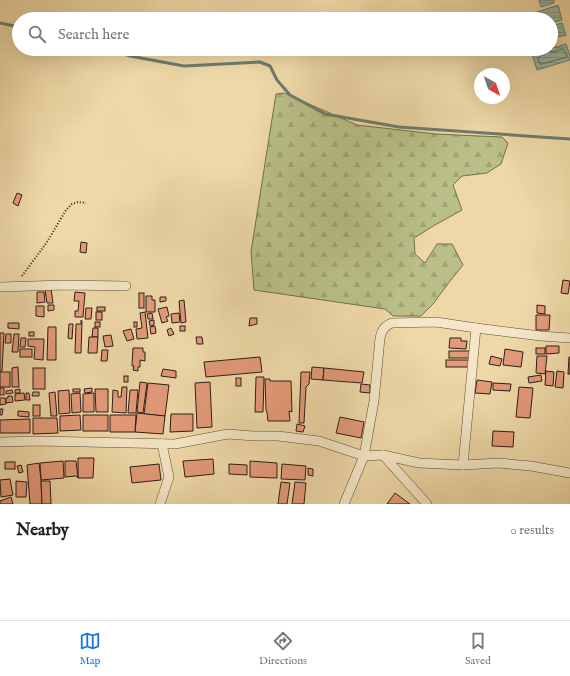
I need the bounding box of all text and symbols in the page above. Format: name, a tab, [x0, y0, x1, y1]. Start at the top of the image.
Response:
search box	[12, 12, 558, 56]
icon: search	[26, 23, 48, 45]
text: Search here	[58, 25, 129, 44]
north arrow	[474, 68, 510, 104]
text: Nearby	[16, 520, 69, 541]
text: 0 results	[510, 522, 554, 539]
tab: Map	[79, 630, 101, 668]
tab: Directions	[259, 630, 307, 668]
tab: Saved	[465, 630, 491, 668]

